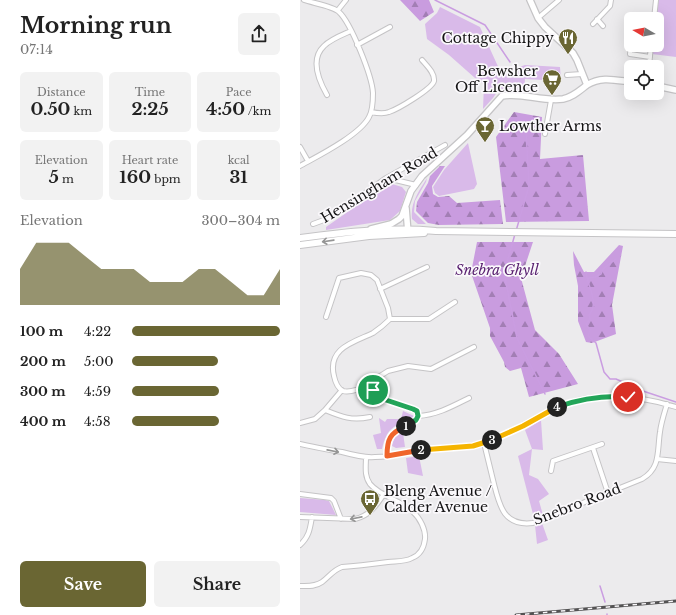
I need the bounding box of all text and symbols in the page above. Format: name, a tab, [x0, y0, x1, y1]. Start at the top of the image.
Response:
text: Morning run	[20, 12, 172, 39]
north arrow	[624, 12, 664, 52]
map controls	[624, 12, 664, 100]
button: share	[238, 13, 280, 55]
restaurant icon: Cottage Chippy	[557, 27, 579, 55]
place label: Cottage Chippy	[442, 29, 554, 47]
text: 07:14	[20, 41, 53, 58]
button: locate	[624, 60, 664, 100]
place label: Bewsher Off Licence	[455, 62, 538, 96]
supermarket icon: Bewsher Off Licence	[541, 68, 563, 96]
text: Distance	[37, 85, 86, 99]
text: Time	[135, 85, 165, 99]
text: Pace	[226, 85, 252, 99]
text: 0.50	[31, 99, 70, 120]
text: 2:25	[131, 99, 169, 120]
text: 4:50	[206, 99, 245, 120]
text: km	[70, 104, 92, 118]
text: /km	[245, 104, 271, 118]
bar icon: Lowther Arms	[474, 115, 496, 143]
place label: Lowther Arms	[499, 117, 602, 135]
street label: Hensingham Road	[317, 143, 441, 227]
text: Elevation	[35, 153, 88, 167]
text: Heart rate	[122, 153, 178, 167]
text: kcal	[228, 153, 250, 167]
text: 5	[49, 167, 59, 188]
text: 160	[119, 167, 151, 188]
text: 31	[230, 167, 248, 188]
text: m	[59, 172, 74, 186]
text: bpm	[151, 172, 181, 186]
text: Elevation	[20, 212, 83, 229]
text: 300–304 m	[201, 212, 280, 229]
one-way arrow	[321, 237, 334, 245]
park label: Snebra Ghyll	[455, 261, 539, 279]
text: 100 m	[20, 323, 63, 340]
text: 4:22	[84, 323, 111, 340]
text: 200 m	[20, 353, 66, 370]
text: 5:00	[84, 353, 114, 370]
pin	[356, 373, 390, 407]
icon: arrive	[362, 379, 384, 401]
pin	[611, 380, 645, 414]
text: 300 m	[20, 383, 66, 400]
text: 4:59	[84, 383, 111, 400]
icon: check	[617, 386, 639, 408]
pin: 4	[547, 397, 567, 417]
text: 4	[553, 400, 561, 414]
text: 400 m	[20, 413, 66, 430]
text: 4:58	[84, 413, 111, 430]
pin: 1	[396, 416, 416, 436]
text: 1	[404, 419, 408, 433]
pin: 3	[482, 430, 502, 450]
text: 3	[488, 433, 496, 447]
pin: 2	[411, 440, 431, 460]
text: 2	[417, 443, 425, 457]
one-way arrow	[326, 447, 339, 455]
street label: Snebro Road	[530, 479, 624, 529]
place label: Bleng Avenue / Calder Avenue	[384, 482, 492, 516]
bus stop icon: Bleng Avenue / Calder Avenue	[359, 488, 381, 516]
one-way arrow	[349, 515, 362, 523]
button: Save	[20, 561, 146, 607]
button: Share	[154, 561, 280, 607]

